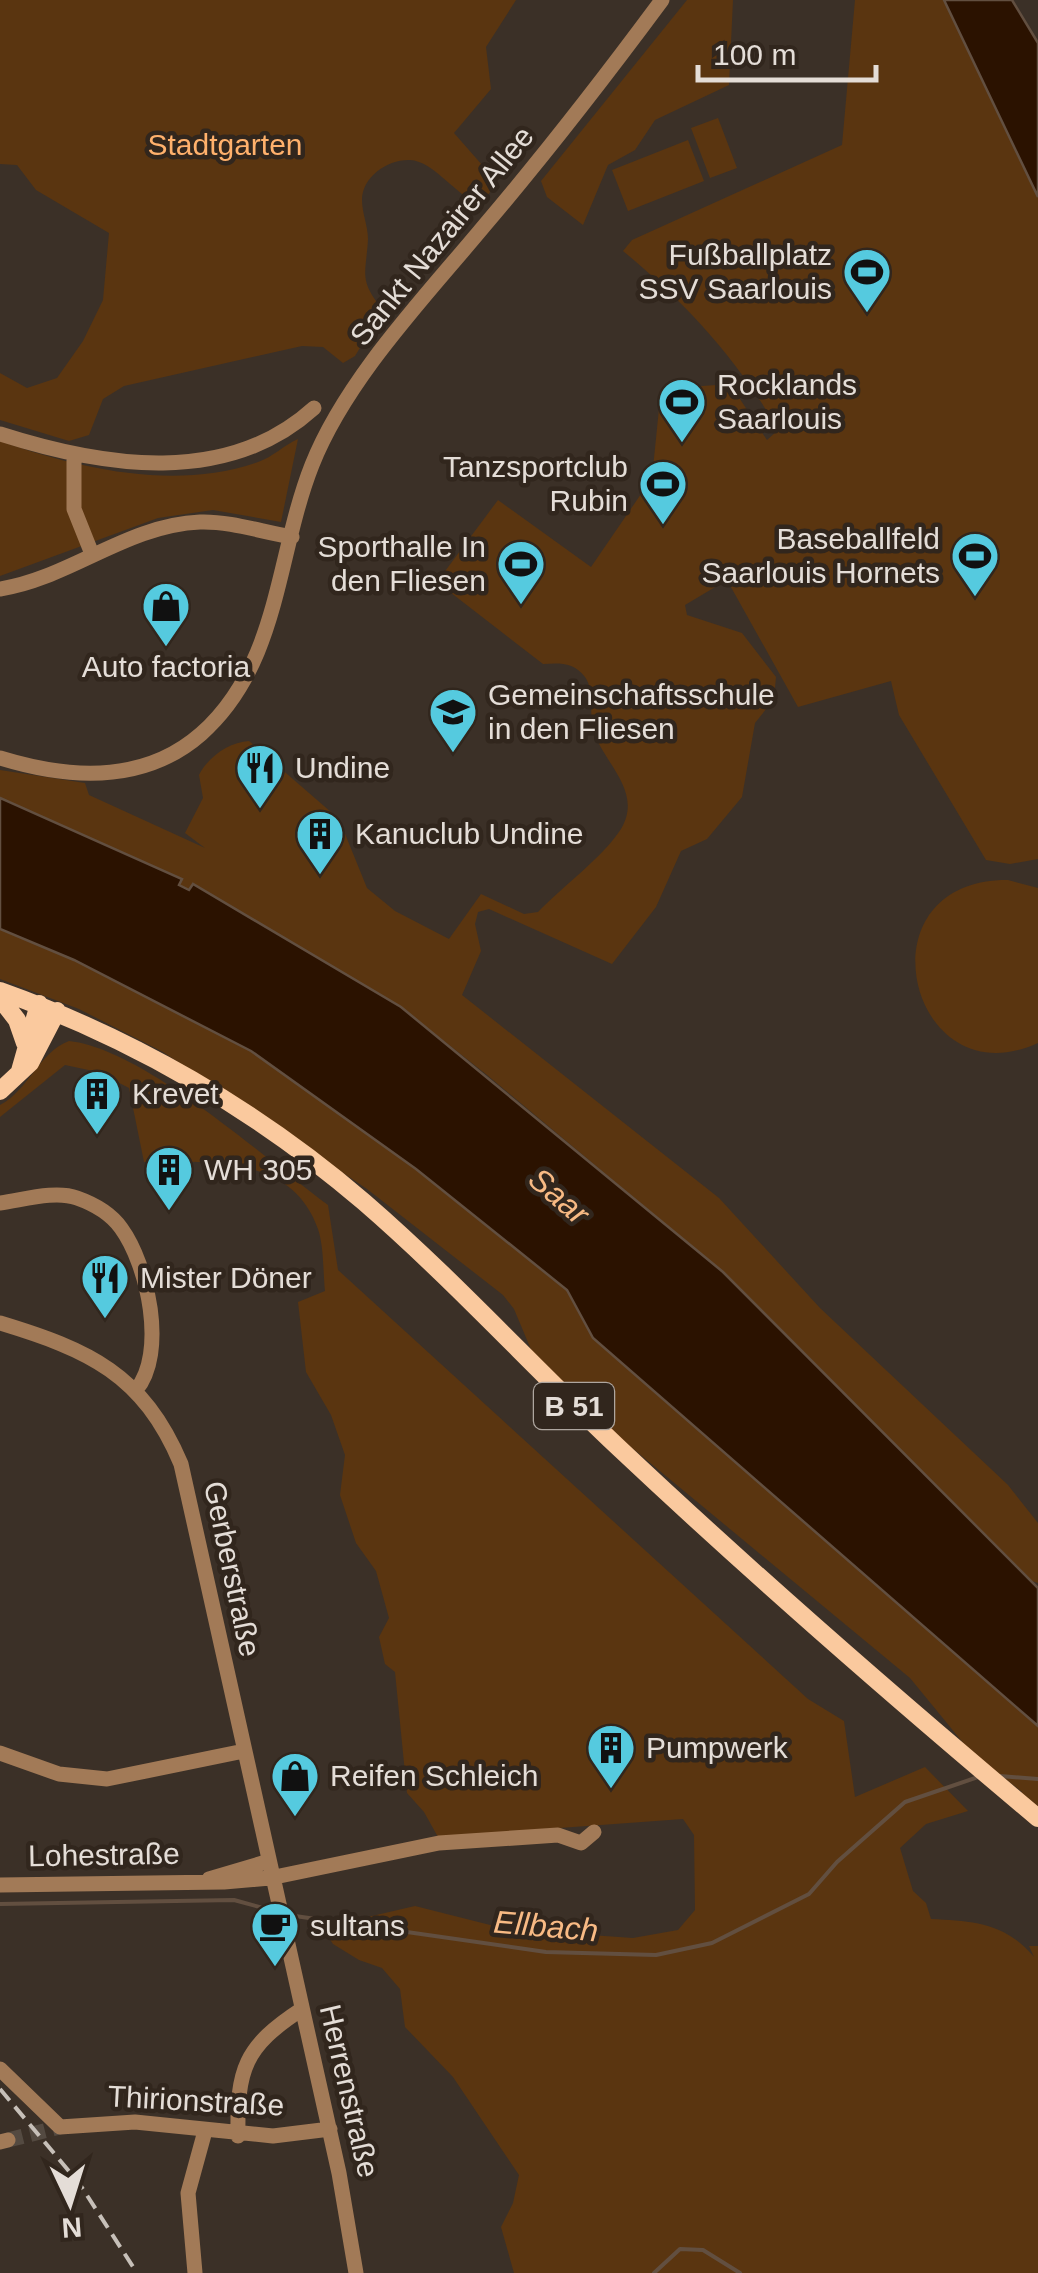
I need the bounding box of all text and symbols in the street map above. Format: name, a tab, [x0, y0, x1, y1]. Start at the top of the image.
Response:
scale bar	[698, 20, 876, 82]
text: 100 m	[713, 38, 796, 71]
street label: Sankt Nazairer Allee	[343, 120, 540, 352]
park label: Stadtgarten	[147, 128, 303, 161]
place label: Fußballplatz SSV Saarlouis	[639, 238, 832, 305]
sports icon: Fußballplatz SSV Saarlouis	[841, 246, 893, 314]
place label: Rocklands Saarlouis	[717, 368, 857, 435]
sports icon: Rocklands Saarlouis	[656, 376, 708, 444]
place label: Tanzsportclub Rubin	[443, 450, 628, 517]
sports icon: Tanzsportclub Rubin	[637, 458, 689, 526]
place label: Baseballfeld Saarlouis Hornets	[702, 522, 940, 589]
place label: Sporthalle In den Fliesen	[318, 530, 486, 597]
sports icon: Baseballfeld Saarlouis Hornets	[949, 530, 1001, 598]
sports icon: Sporthalle In den Fliesen	[495, 538, 547, 606]
shop icon: Auto factoria	[140, 580, 192, 648]
place label: Auto factoria	[82, 650, 251, 683]
place label: Gemeinschaftsschule in den Fliesen	[488, 678, 775, 745]
school or university icon: Gemeinschaftsschule in den Fliesen	[427, 686, 479, 754]
restaurant icon: Undine	[234, 742, 286, 810]
place label: Undine	[295, 751, 390, 784]
building icon: Kanuclub Undine	[294, 808, 346, 876]
place label: Kanuclub Undine	[355, 817, 584, 850]
building icon: Krevet	[71, 1068, 123, 1136]
place label: Krevet	[132, 1077, 219, 1110]
building icon: WH 305	[143, 1144, 195, 1212]
place label: WH 305	[204, 1153, 312, 1186]
water label: Saar	[522, 1160, 597, 1233]
restaurant icon: Mister Döner	[79, 1252, 131, 1320]
place label: Mister Döner	[140, 1261, 312, 1294]
road number: B 51	[534, 1383, 614, 1429]
street label: Gerberstraße	[198, 1478, 267, 1660]
building icon: Pumpwerk	[585, 1722, 637, 1790]
place label: Pumpwerk	[646, 1731, 789, 1764]
shop icon: Reifen Schleich	[269, 1750, 321, 1818]
place label: Reifen Schleich	[330, 1759, 538, 1792]
street label: Lohestraße	[28, 1837, 180, 1872]
cafe icon: sultans	[249, 1900, 301, 1968]
water label: Ellbach	[492, 1903, 600, 1949]
place label: sultans	[310, 1909, 405, 1942]
street label: Herrenstraße	[314, 2001, 385, 2181]
street label: Thirionstraße	[107, 2079, 285, 2122]
north arrow	[20, 2153, 120, 2253]
text: N	[61, 2211, 83, 2244]

